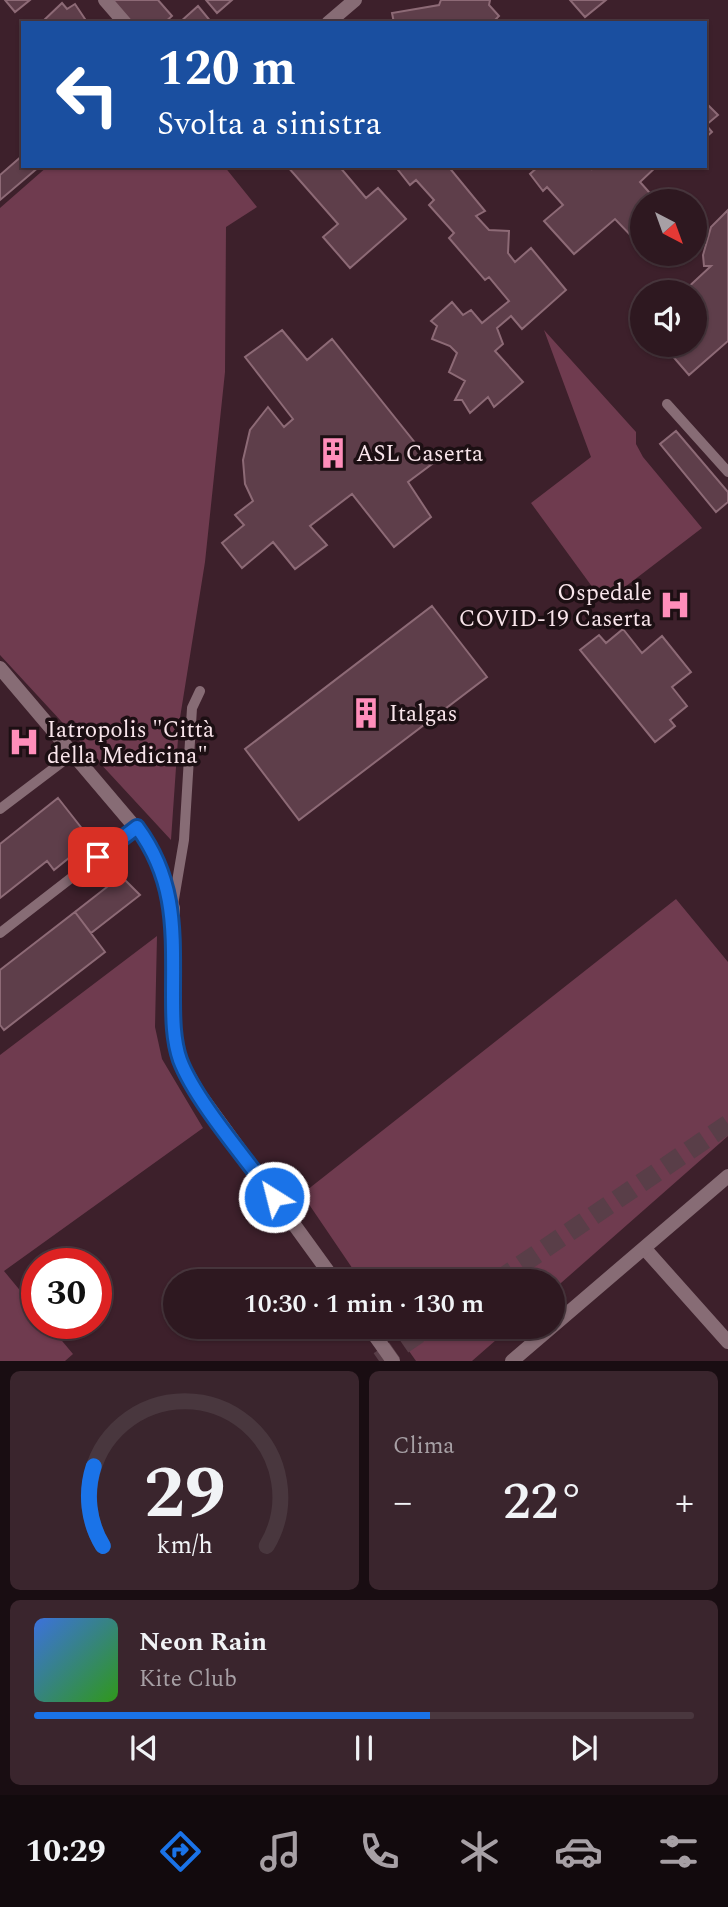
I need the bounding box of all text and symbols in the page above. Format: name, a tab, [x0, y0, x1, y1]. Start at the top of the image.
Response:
text: 120 m	[157, 32, 296, 107]
icon: left	[42, 49, 133, 140]
text: Svolta a sinistra	[157, 100, 381, 149]
north arrow	[630, 189, 707, 266]
map controls	[630, 189, 707, 357]
button: sound	[630, 280, 707, 357]
building icon: ASL Caserta	[316, 436, 350, 470]
place label: ASL Caserta	[356, 437, 483, 472]
place label: Ospedale COVID-19 Caserta	[459, 576, 652, 637]
hospital icon: Ospedale COVID-19 Caserta	[658, 588, 692, 622]
building icon: Italgas	[349, 696, 383, 730]
place label: Italgas	[389, 697, 458, 732]
place label: Iatropolis "Città della Medicina"	[47, 713, 214, 774]
hospital icon: Iatropolis "Città della Medicina"	[7, 725, 41, 759]
pin	[68, 827, 128, 887]
icon: arrive	[79, 838, 117, 876]
position arrow	[237, 1160, 311, 1234]
speed limit sign: 30	[21, 1248, 112, 1339]
text: 10:30 · 1 min · 130 m	[244, 1284, 484, 1324]
text: Clima	[393, 1429, 455, 1464]
text: 29	[144, 1440, 225, 1551]
text: 22°	[503, 1463, 584, 1542]
text: −	[393, 1474, 412, 1532]
text: +	[675, 1474, 694, 1532]
text: km/h	[156, 1527, 213, 1565]
text: Neon Rain	[139, 1622, 267, 1662]
text: Kite Club	[139, 1662, 237, 1697]
icon: previous	[125, 1729, 163, 1767]
icon: pause	[345, 1729, 383, 1767]
icon: next	[565, 1729, 603, 1767]
text: 10:29	[25, 1827, 106, 1876]
icon: directions	[156, 1827, 205, 1876]
icon: music	[256, 1827, 305, 1876]
icon: phone	[355, 1827, 404, 1876]
icon: climate	[455, 1827, 504, 1876]
icon: car	[554, 1827, 603, 1876]
icon: filters	[654, 1827, 703, 1876]

